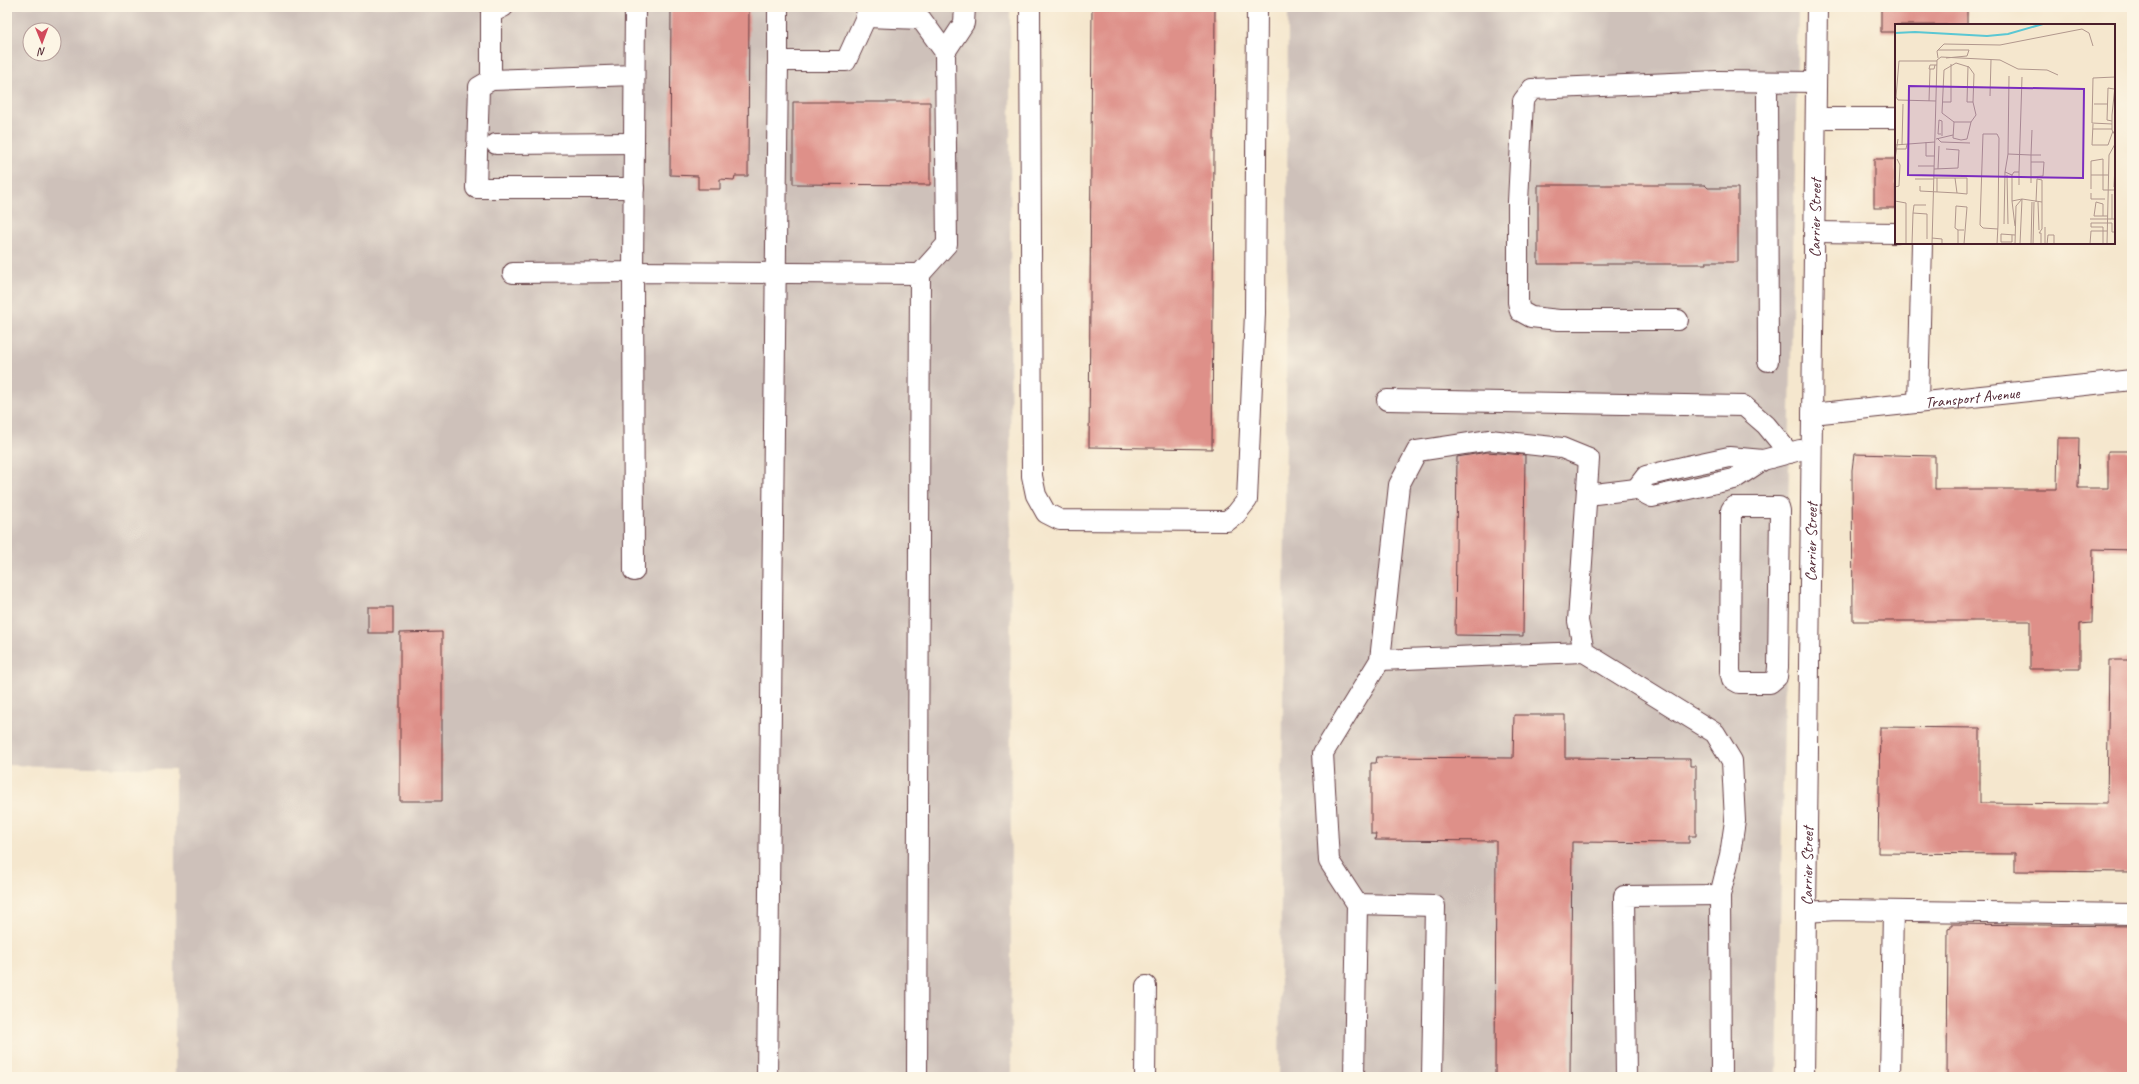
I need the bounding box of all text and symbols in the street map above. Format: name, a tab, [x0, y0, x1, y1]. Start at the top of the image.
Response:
north arrow	[22, 22, 62, 62]
inset map	[1895, 24, 2115, 244]
text: N	[36, 45, 46, 59]
street label: Carrier Street	[1805, 176, 1826, 258]
street label: Transport Avenue	[1924, 383, 2022, 413]
street label: Carrier Street	[1801, 500, 1822, 582]
street label: Carrier Street	[1797, 824, 1818, 906]

